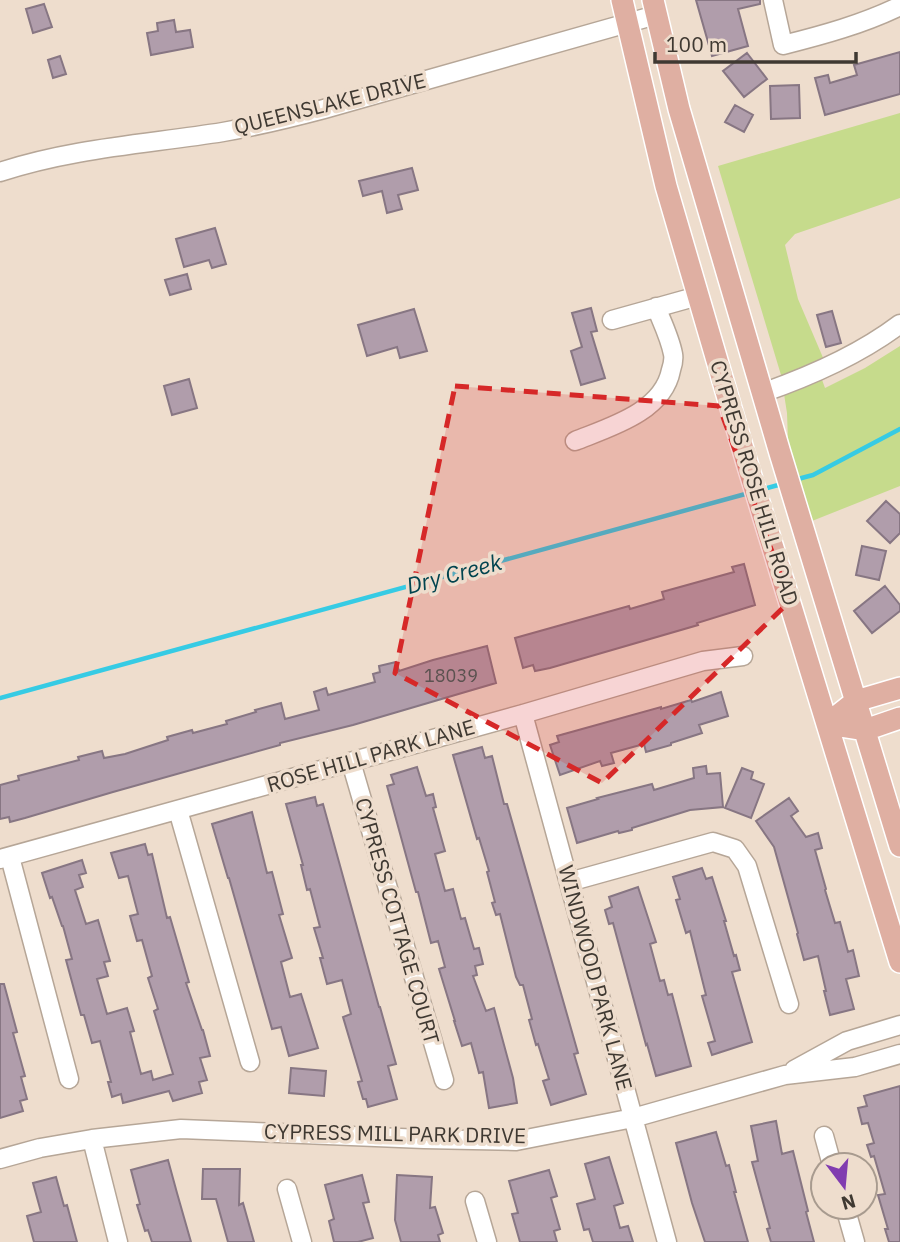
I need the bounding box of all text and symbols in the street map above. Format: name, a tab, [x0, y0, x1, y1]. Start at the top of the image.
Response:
scale bar	[655, 21, 856, 65]
text: 100 m	[666, 30, 727, 58]
street label: QUEENSLAKE DRIVE	[231, 66, 428, 140]
street label: CYPRESS ROSE HILL ROAD	[704, 357, 806, 609]
water label: Dry Creek	[403, 546, 506, 600]
house number: 18039	[424, 664, 478, 687]
street label: ROSE HILL PARK LANE	[263, 712, 478, 798]
street label: CYPRESS COTTAGE COURT	[349, 794, 447, 1047]
street label: WINDWOOD PARK LANE	[552, 862, 640, 1093]
street label: CYPRESS MILL PARK DRIVE	[264, 1117, 526, 1149]
north arrow	[809, 1151, 879, 1221]
text: N	[839, 1189, 859, 1216]

